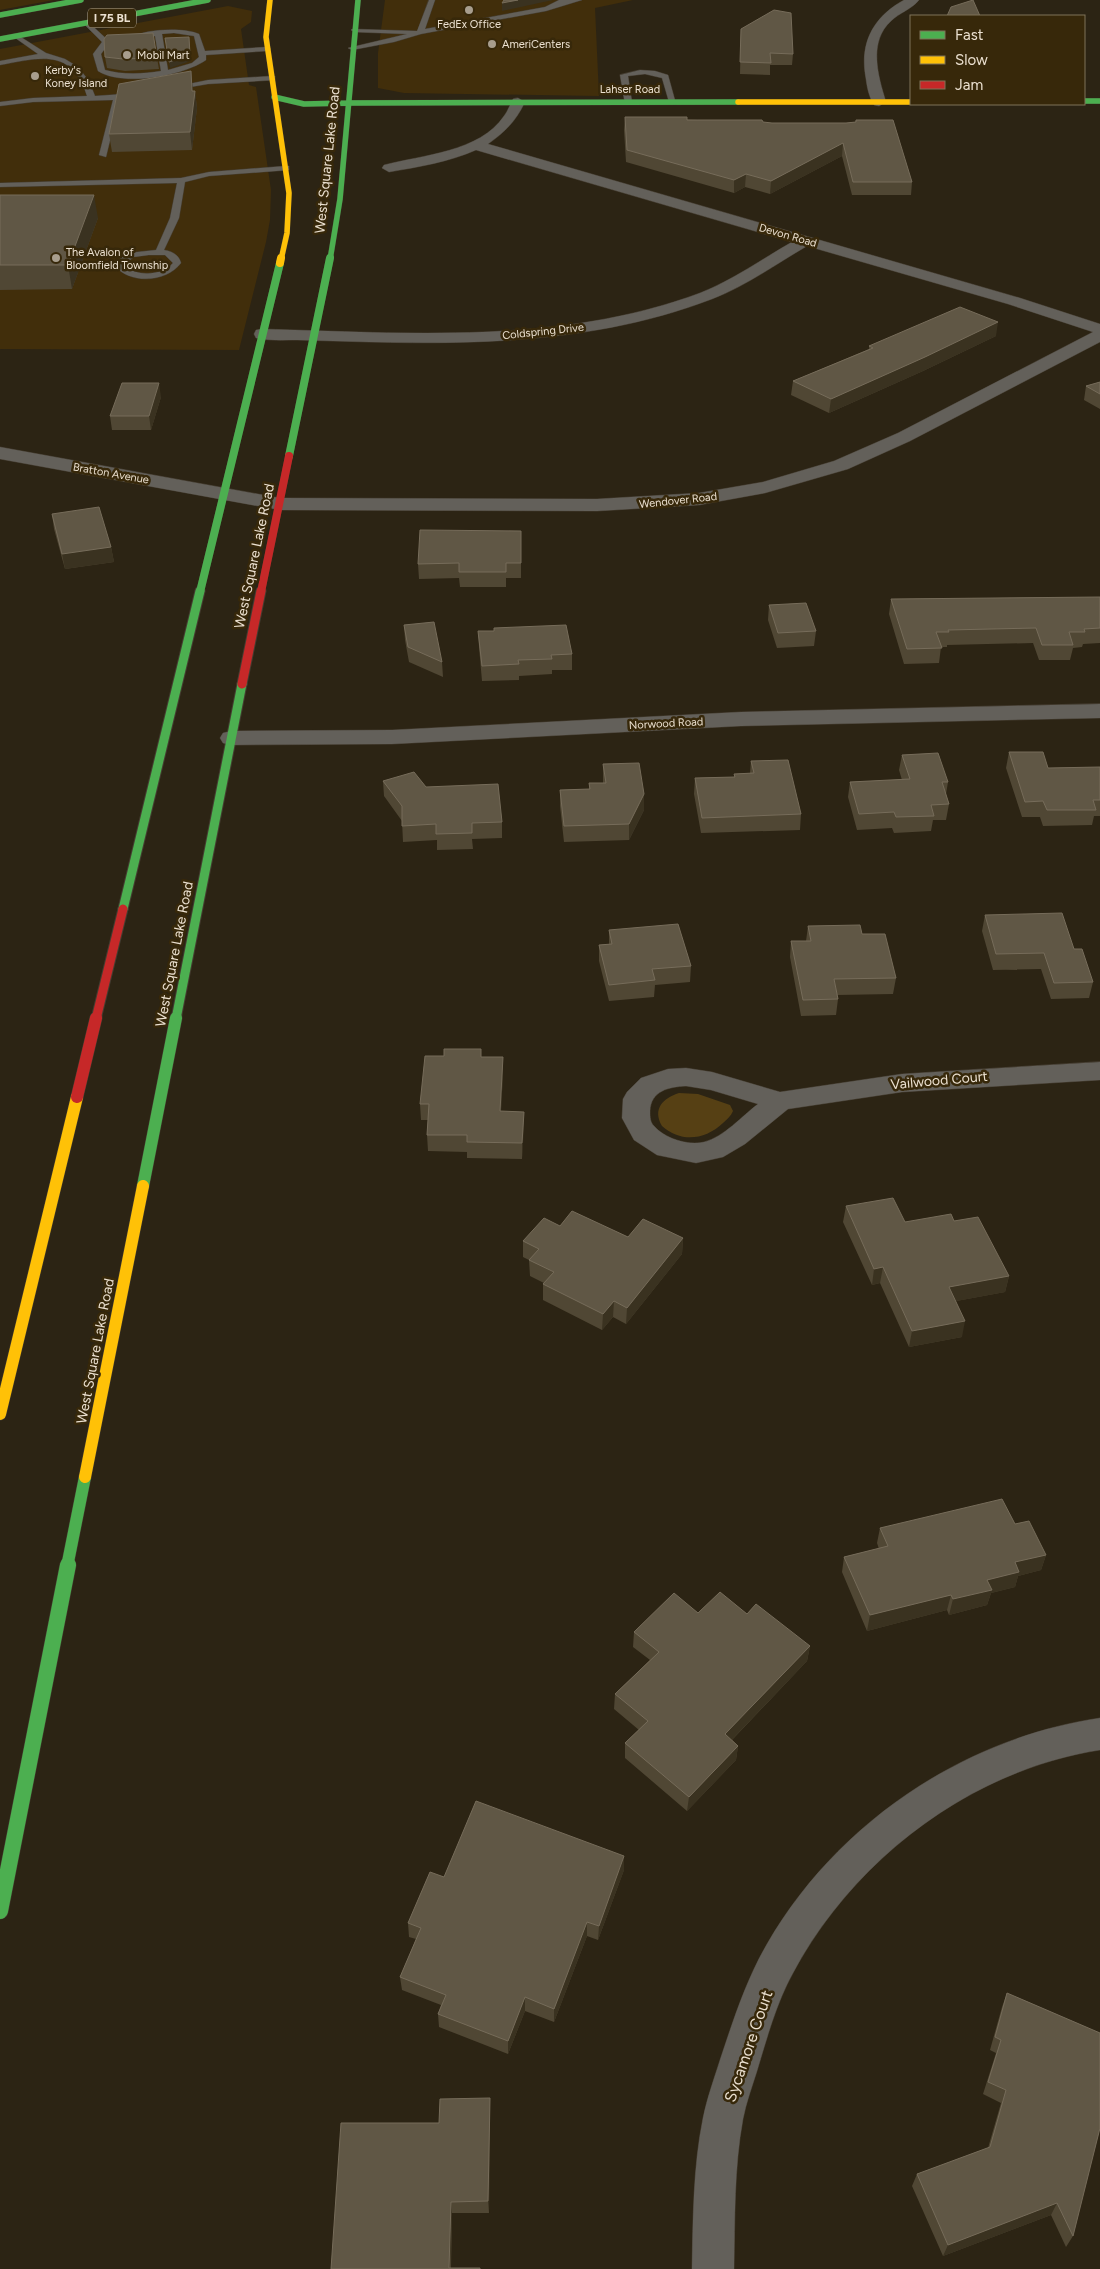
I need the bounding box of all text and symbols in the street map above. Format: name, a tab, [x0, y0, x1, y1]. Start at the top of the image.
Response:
marker: FedEx Office	[463, 4, 475, 16]
road number: I 75 BL	[88, 8, 136, 28]
legend	[910, 15, 1085, 105]
place label: FedEx Office	[437, 18, 501, 31]
text: Fast	[955, 26, 984, 44]
marker: AmeriCenters	[486, 38, 498, 50]
place label: AmeriCenters	[502, 38, 570, 51]
marker: Mobil Mart	[121, 49, 133, 61]
place label: Mobil Mart	[137, 49, 190, 62]
text: Slow	[955, 51, 988, 69]
place label: Kerby's Koney Island	[45, 64, 107, 90]
marker: Kerby's Koney Island	[29, 70, 41, 82]
text: Jam	[955, 76, 983, 94]
street label: Lahser Road	[600, 83, 660, 96]
street label: West Square Lake Road	[311, 86, 344, 234]
street label: Devon Road	[757, 221, 818, 250]
place label: The Avalon of Bloomfield Township	[66, 246, 169, 272]
marker: The Avalon of Bloomfield Township	[50, 252, 62, 264]
street label: Coldspring Drive	[502, 321, 584, 342]
street label: Bratton Avenue	[72, 460, 150, 487]
street label: West Square Lake Road	[231, 482, 278, 630]
street label: Wendover Road	[638, 490, 718, 511]
street label: Norwood Road	[629, 715, 703, 732]
street label: West Square Lake Road	[152, 880, 197, 1028]
street label: Vailwood Court	[890, 1068, 988, 1093]
street label: West Square Lake Road	[73, 1277, 118, 1425]
street label: Sycamore Court	[720, 1988, 777, 2105]

